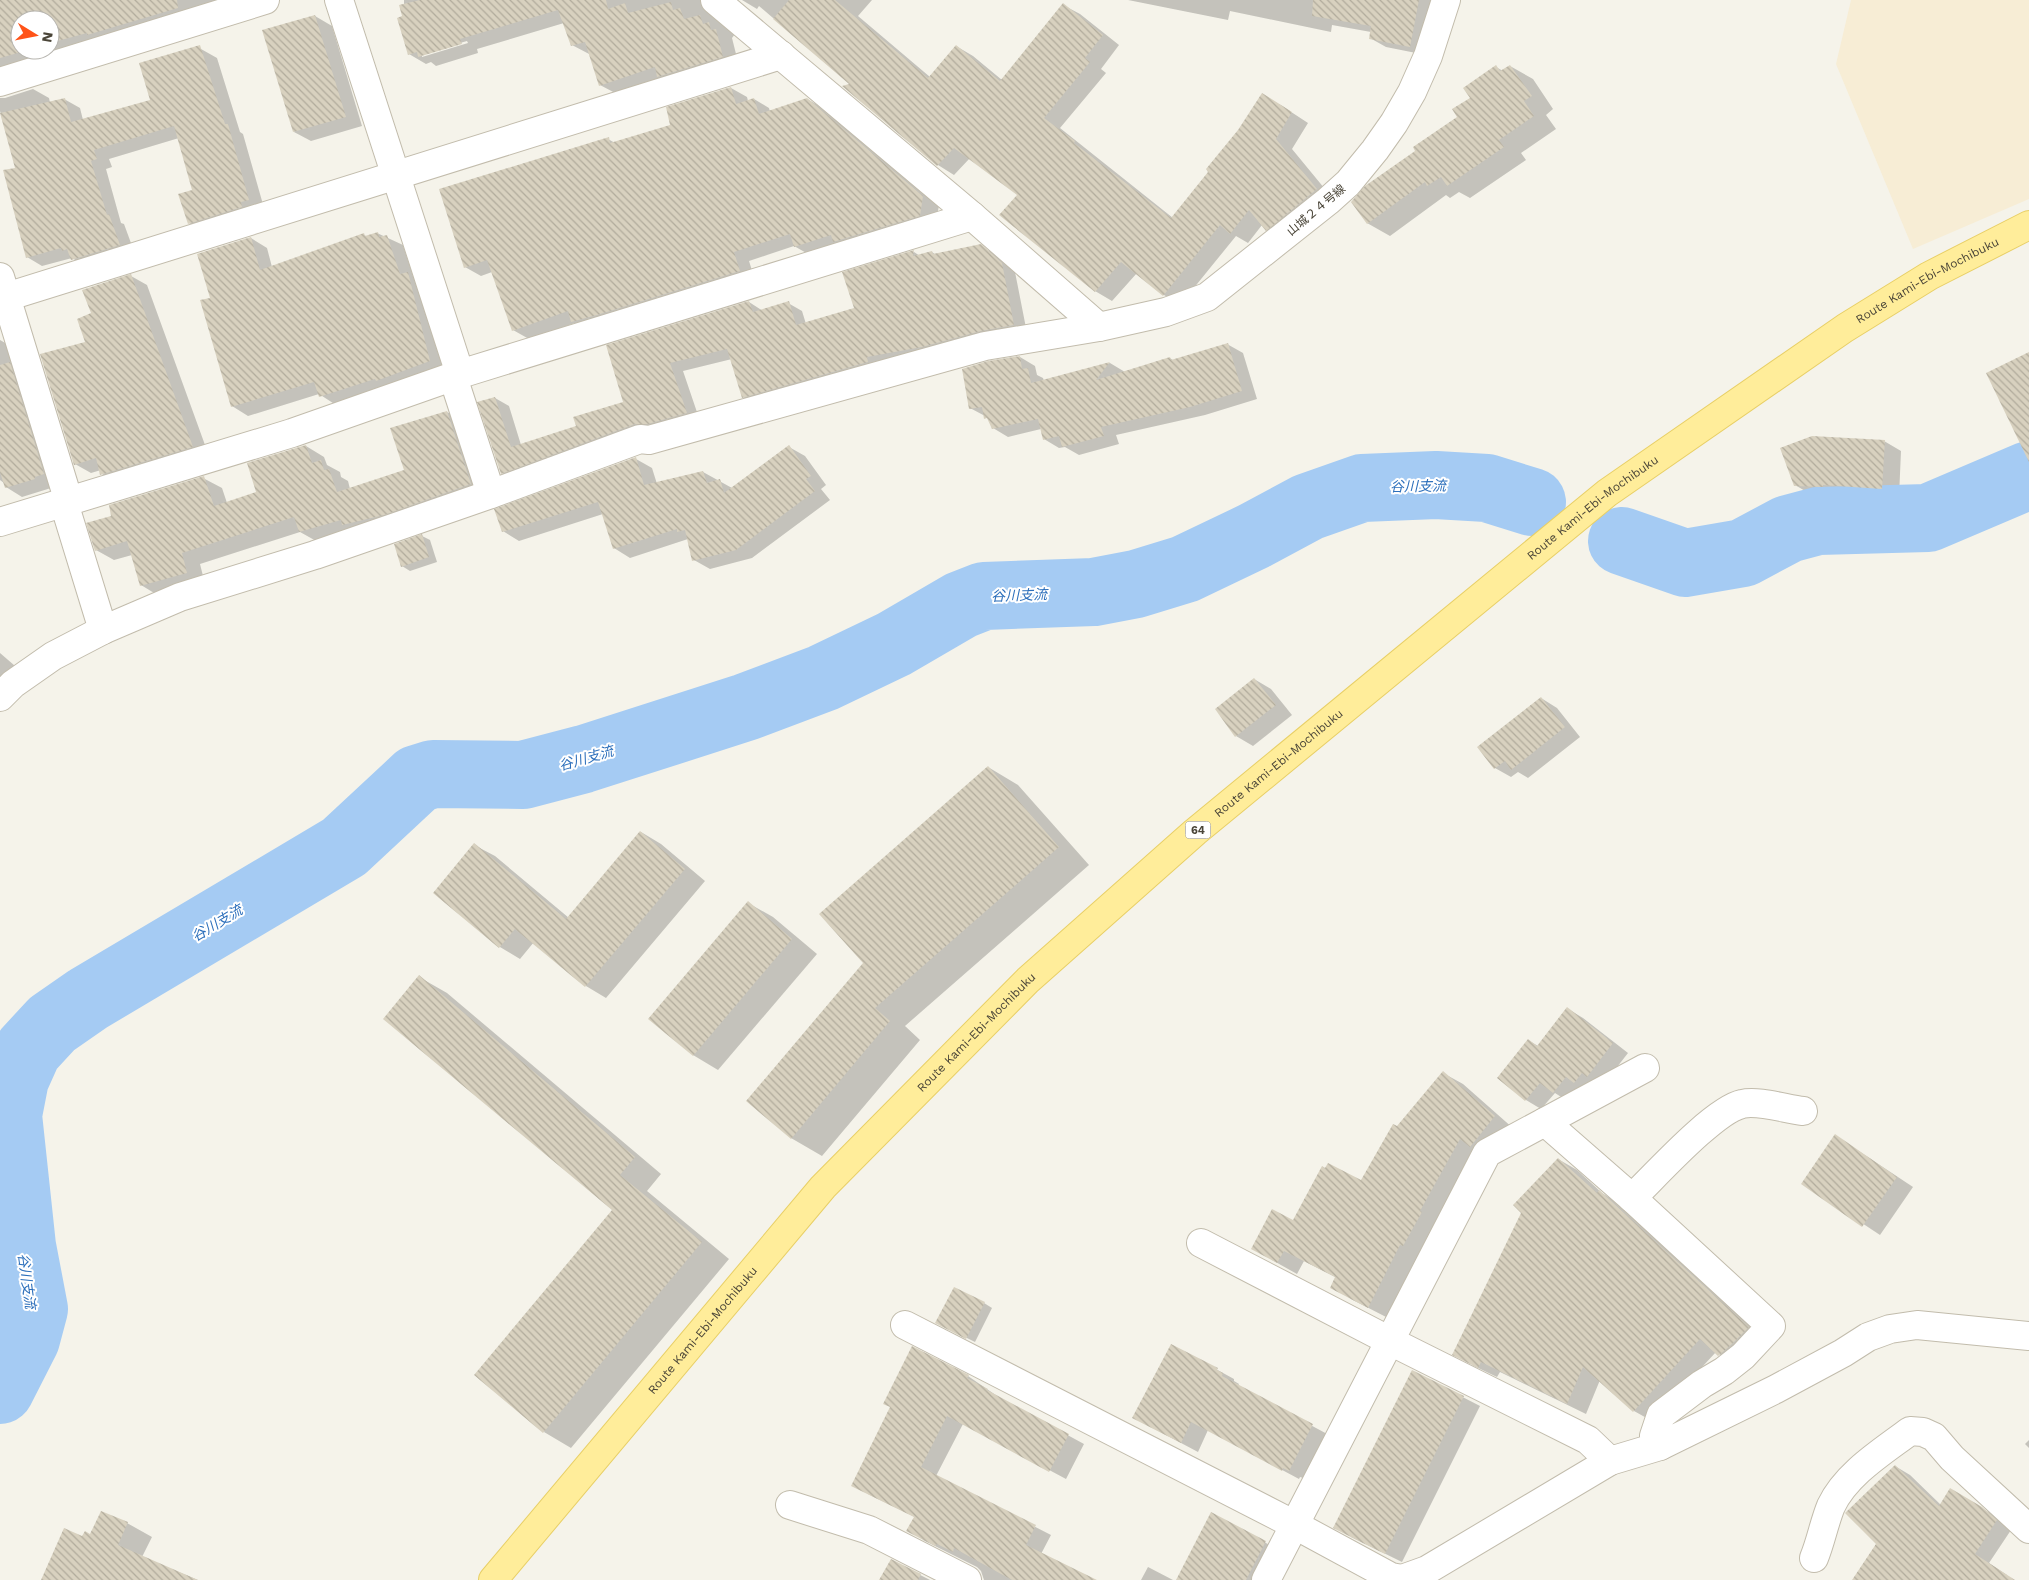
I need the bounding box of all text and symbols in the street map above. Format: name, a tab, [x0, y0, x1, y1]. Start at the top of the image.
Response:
north arrow	[10, 10, 60, 60]
text: N	[39, 31, 57, 44]
street label: 山城２４号線	[1284, 181, 1348, 239]
street label: Route Kami-Ebi-Mochibuku	[1853, 235, 2001, 327]
street label: Route Kami-Ebi-Mochibuku	[1524, 453, 1661, 563]
water label: 谷川支流	[1390, 477, 1448, 494]
water label: 谷川支流	[991, 586, 1049, 604]
street label: Route Kami-Ebi-Mochibuku	[1212, 706, 1346, 820]
water label: 谷川支流	[557, 742, 617, 773]
road number: 64	[1186, 822, 1210, 838]
water label: 谷川支流	[189, 901, 247, 944]
street label: Route Kami-Ebi-Mochibuku	[914, 970, 1038, 1095]
water label: 谷川支流	[15, 1252, 39, 1312]
street label: Route Kami-Ebi-Mochibuku	[645, 1264, 760, 1397]

